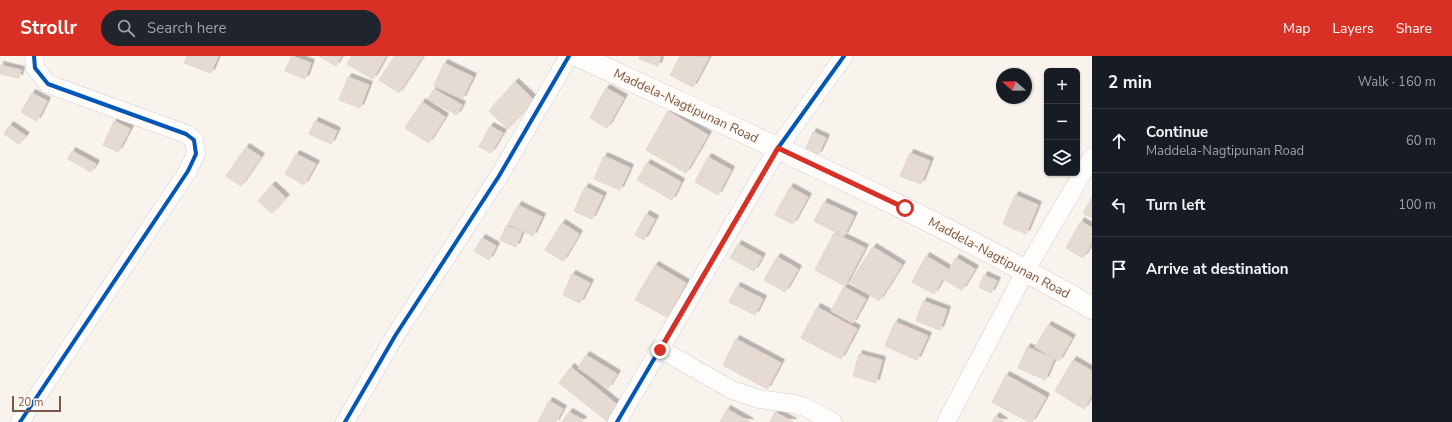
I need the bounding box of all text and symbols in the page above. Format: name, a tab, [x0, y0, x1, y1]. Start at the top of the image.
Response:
search box	[101, 10, 381, 46]
text: Strollr	[20, 15, 77, 41]
icon: search	[115, 17, 137, 39]
text: Search here	[147, 18, 227, 38]
text: Map	[1283, 19, 1310, 38]
text: Layers	[1332, 19, 1374, 38]
text: Share	[1396, 19, 1432, 38]
street label: Maddela-Nagtipunan Road	[611, 64, 761, 148]
north arrow	[996, 68, 1032, 104]
map controls	[1044, 68, 1080, 176]
button: +	[1044, 68, 1080, 104]
text: 2 min	[1108, 71, 1152, 94]
text: Walk · 160 m	[1358, 73, 1436, 91]
button: −	[1044, 104, 1080, 140]
text: Continue	[1146, 122, 1208, 142]
icon: ahead	[1108, 130, 1130, 152]
text: 60 m	[1406, 132, 1436, 150]
button: layers	[1044, 140, 1080, 176]
text: Maddela-Nagtipunan Road	[1146, 142, 1304, 160]
icon: left	[1108, 194, 1130, 216]
text: Turn left	[1146, 195, 1205, 215]
text: 100 m	[1398, 196, 1436, 214]
route start	[896, 199, 914, 217]
street label: Maddela-Nagtipunan Road	[925, 213, 1073, 303]
icon: arrive	[1108, 258, 1130, 280]
text: Arrive at destination	[1146, 259, 1289, 279]
route end	[651, 341, 669, 359]
scale bar	[12, 394, 61, 413]
text: 20 m	[18, 395, 43, 410]

